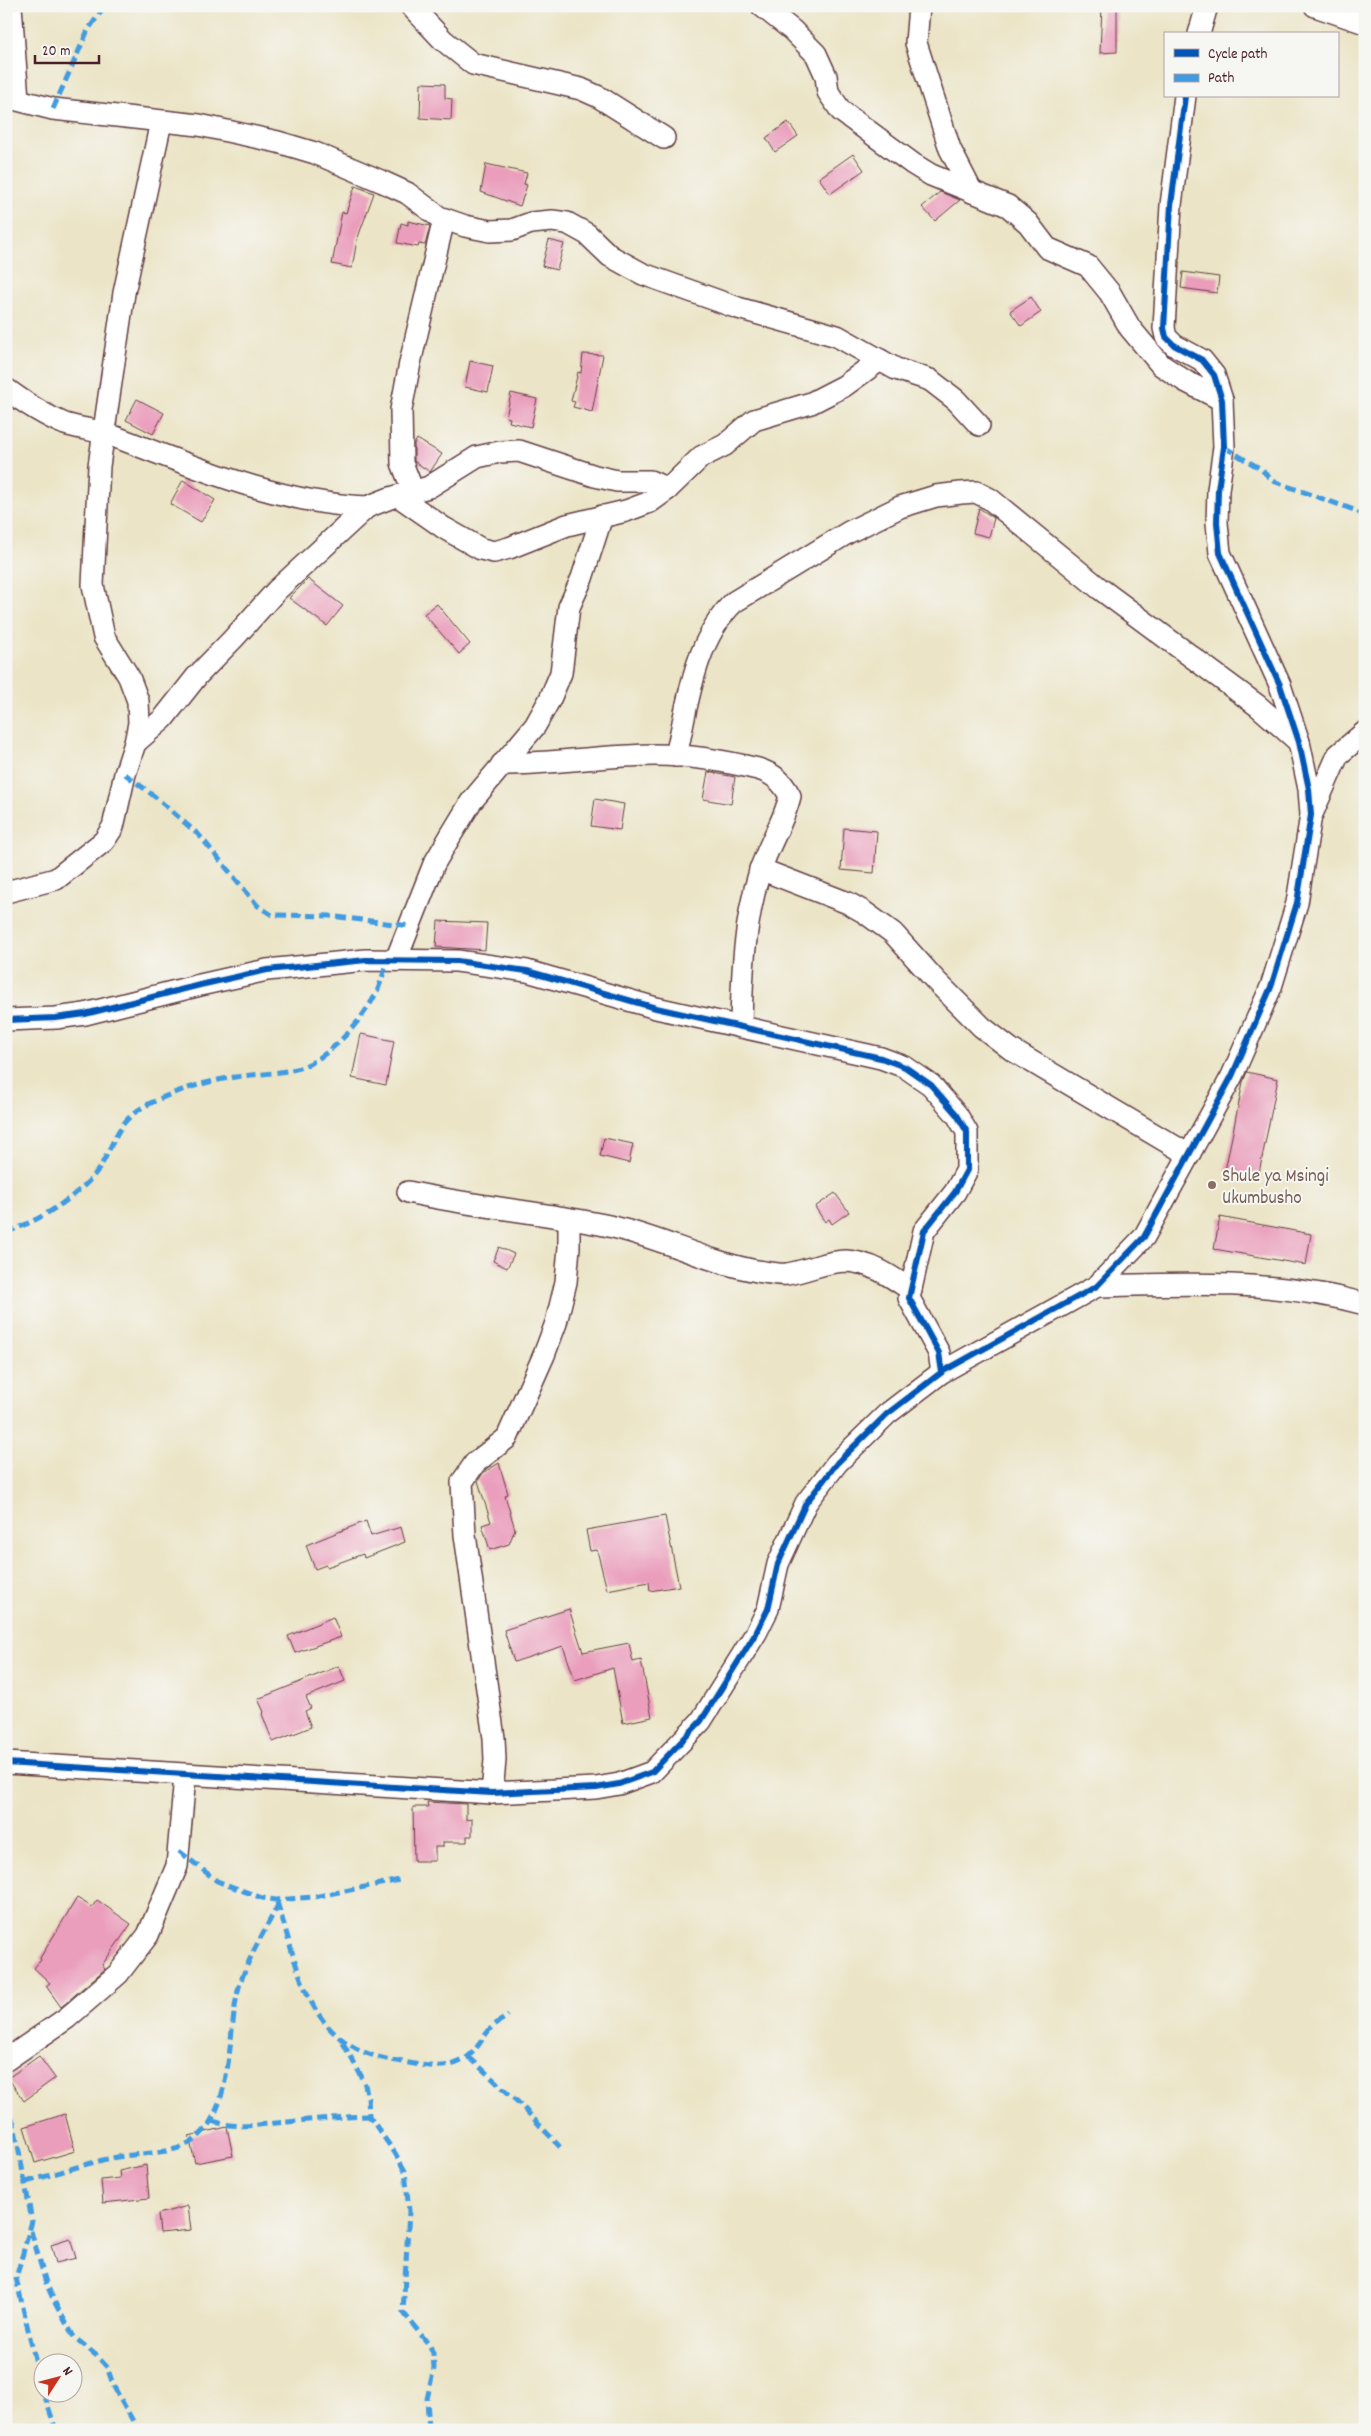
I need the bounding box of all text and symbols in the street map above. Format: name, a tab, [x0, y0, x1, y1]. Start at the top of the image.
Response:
scale bar	[35, 32, 99, 64]
legend	[1164, 32, 1338, 98]
text: 20 m	[42, 41, 70, 63]
text: Cycle path	[1208, 44, 1268, 66]
text: Path	[1208, 68, 1234, 90]
place label: Shule ya Msingi Ukumbusho	[1222, 1164, 1329, 1213]
marker: Shule ya Msingi Ukumbusho	[1206, 1179, 1218, 1191]
north arrow	[32, 2354, 82, 2404]
text: N	[57, 2363, 77, 2380]

